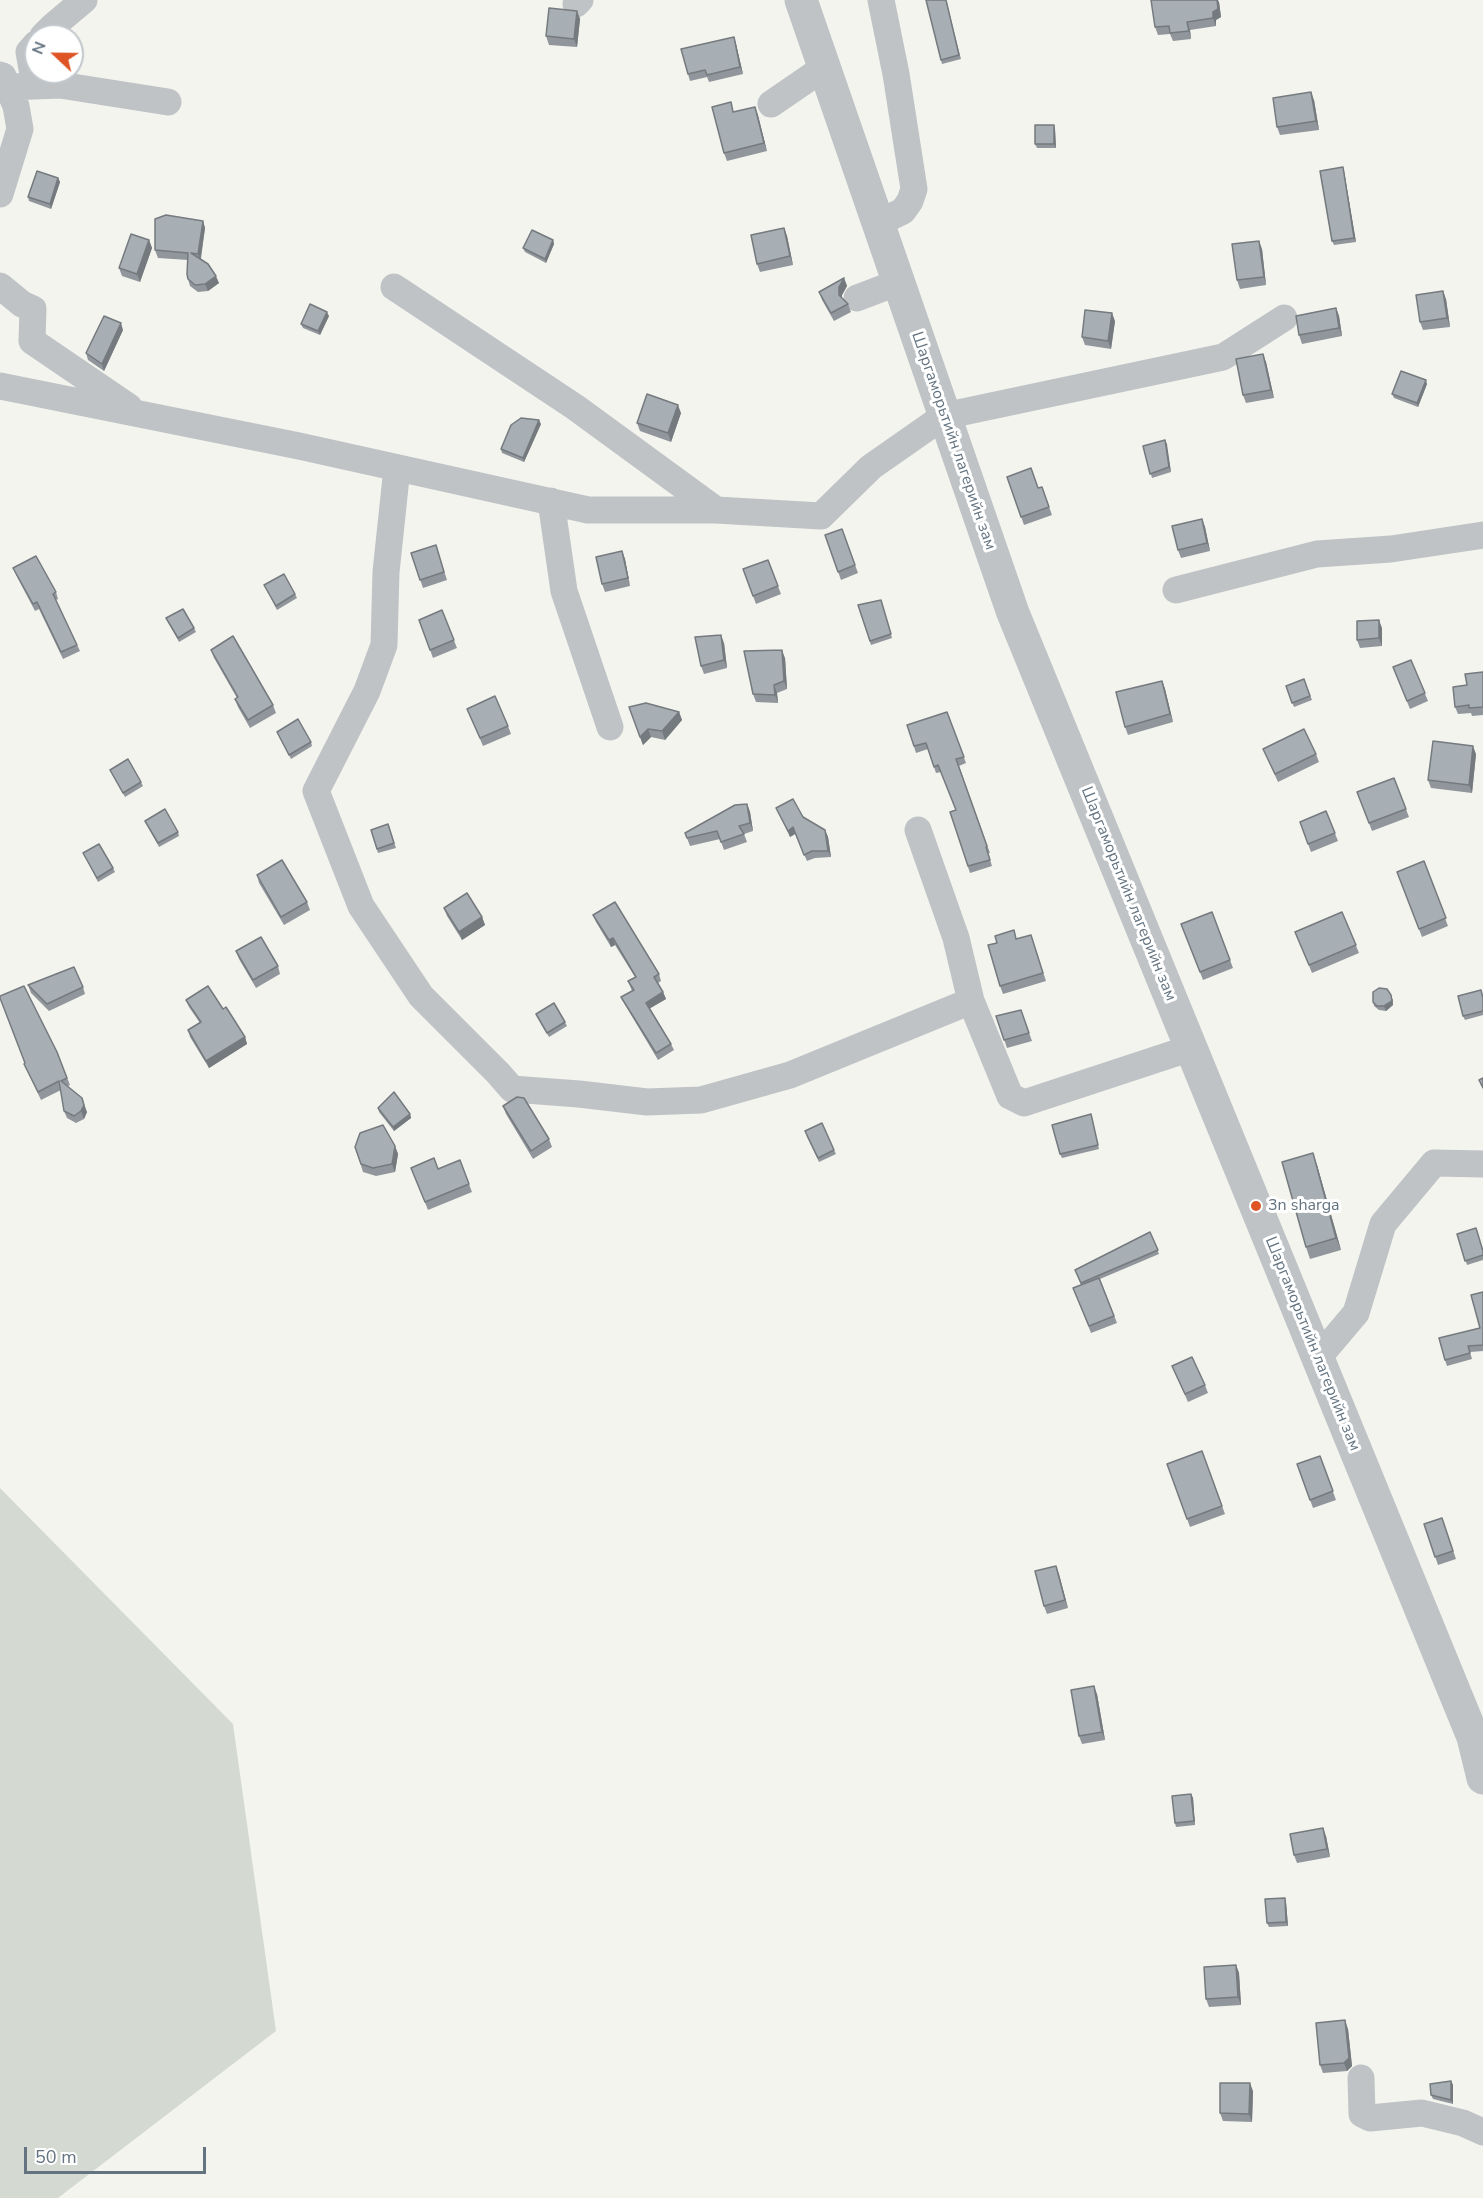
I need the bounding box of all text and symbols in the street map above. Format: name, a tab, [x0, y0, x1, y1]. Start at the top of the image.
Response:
north arrow	[24, 24, 84, 84]
text: N	[27, 38, 52, 58]
street label: Шаргаморьтийн лагерийн зам	[907, 329, 999, 553]
street label: Шаргаморьтийн лагерийн зам	[1076, 784, 1180, 1004]
place label: 3n sharga	[1268, 1196, 1340, 1216]
marker: 3n sharga	[1249, 1199, 1263, 1213]
street label: Шаргаморьтийн лагерийн зам	[1260, 1234, 1364, 1454]
scale bar	[27, 2135, 208, 2173]
text: 50 m	[35, 2145, 77, 2169]

